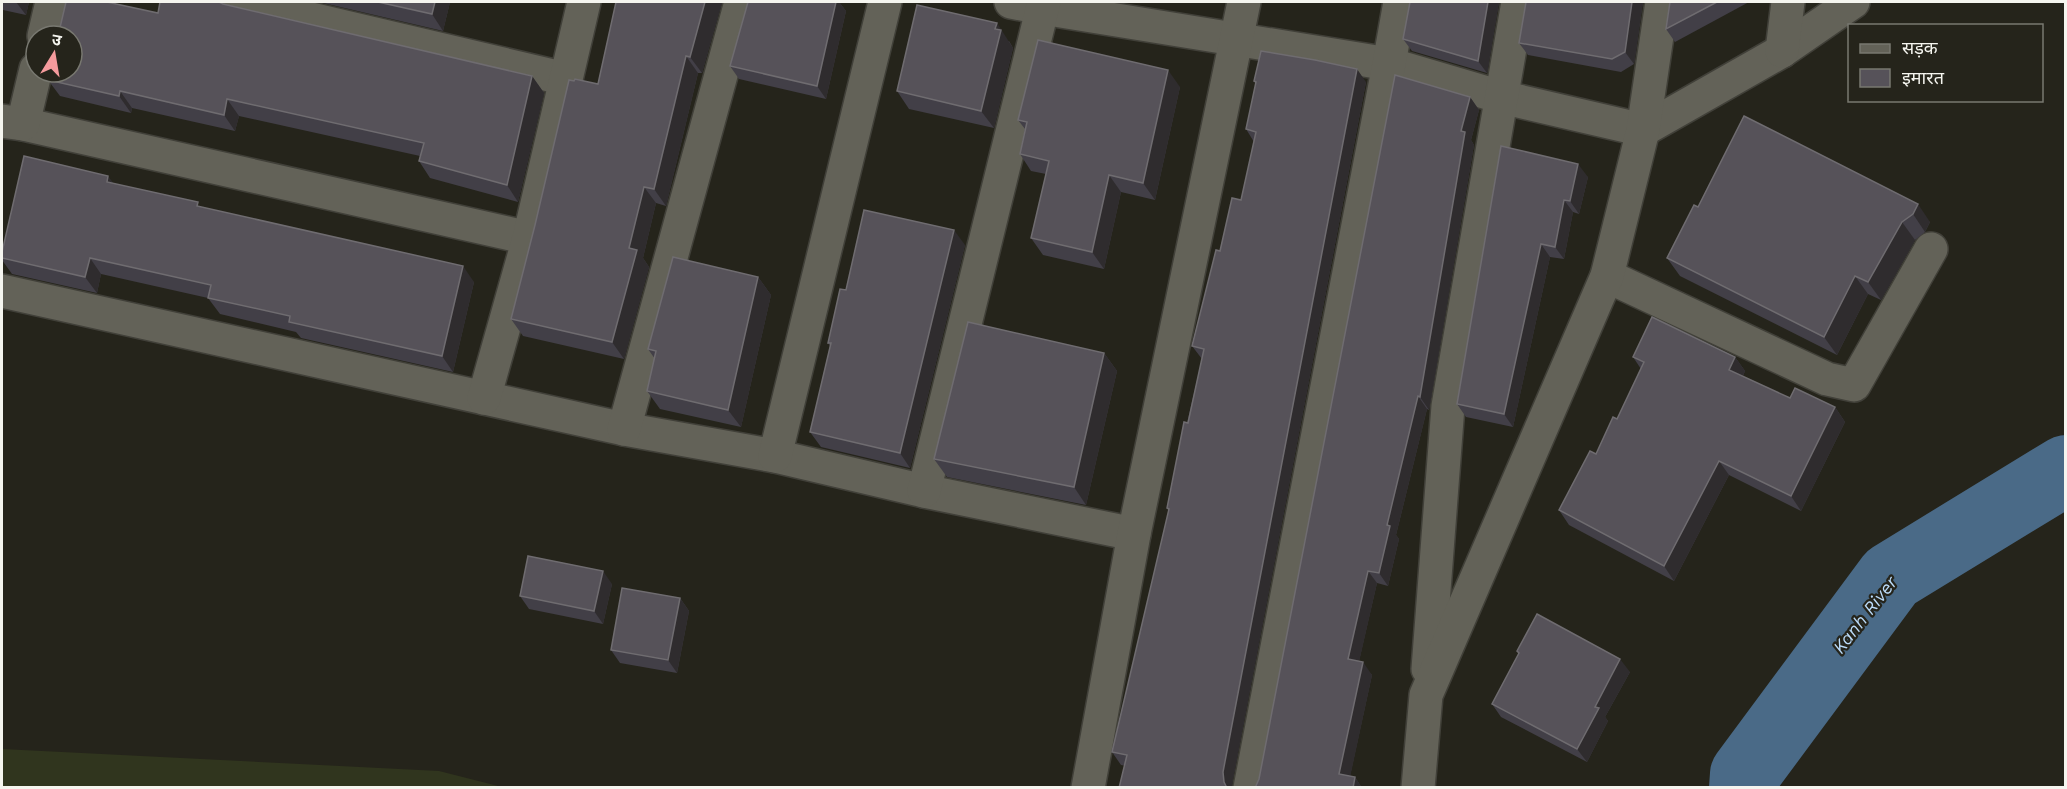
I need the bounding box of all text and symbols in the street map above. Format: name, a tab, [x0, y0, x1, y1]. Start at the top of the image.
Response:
north arrow	[24, 24, 84, 84]
legend	[1848, 24, 2043, 102]
text: उ	[50, 30, 64, 50]
text: सड़क	[1902, 37, 1939, 58]
text: इमारत	[1902, 67, 1945, 88]
water label: Kanh River	[1828, 571, 1902, 657]

